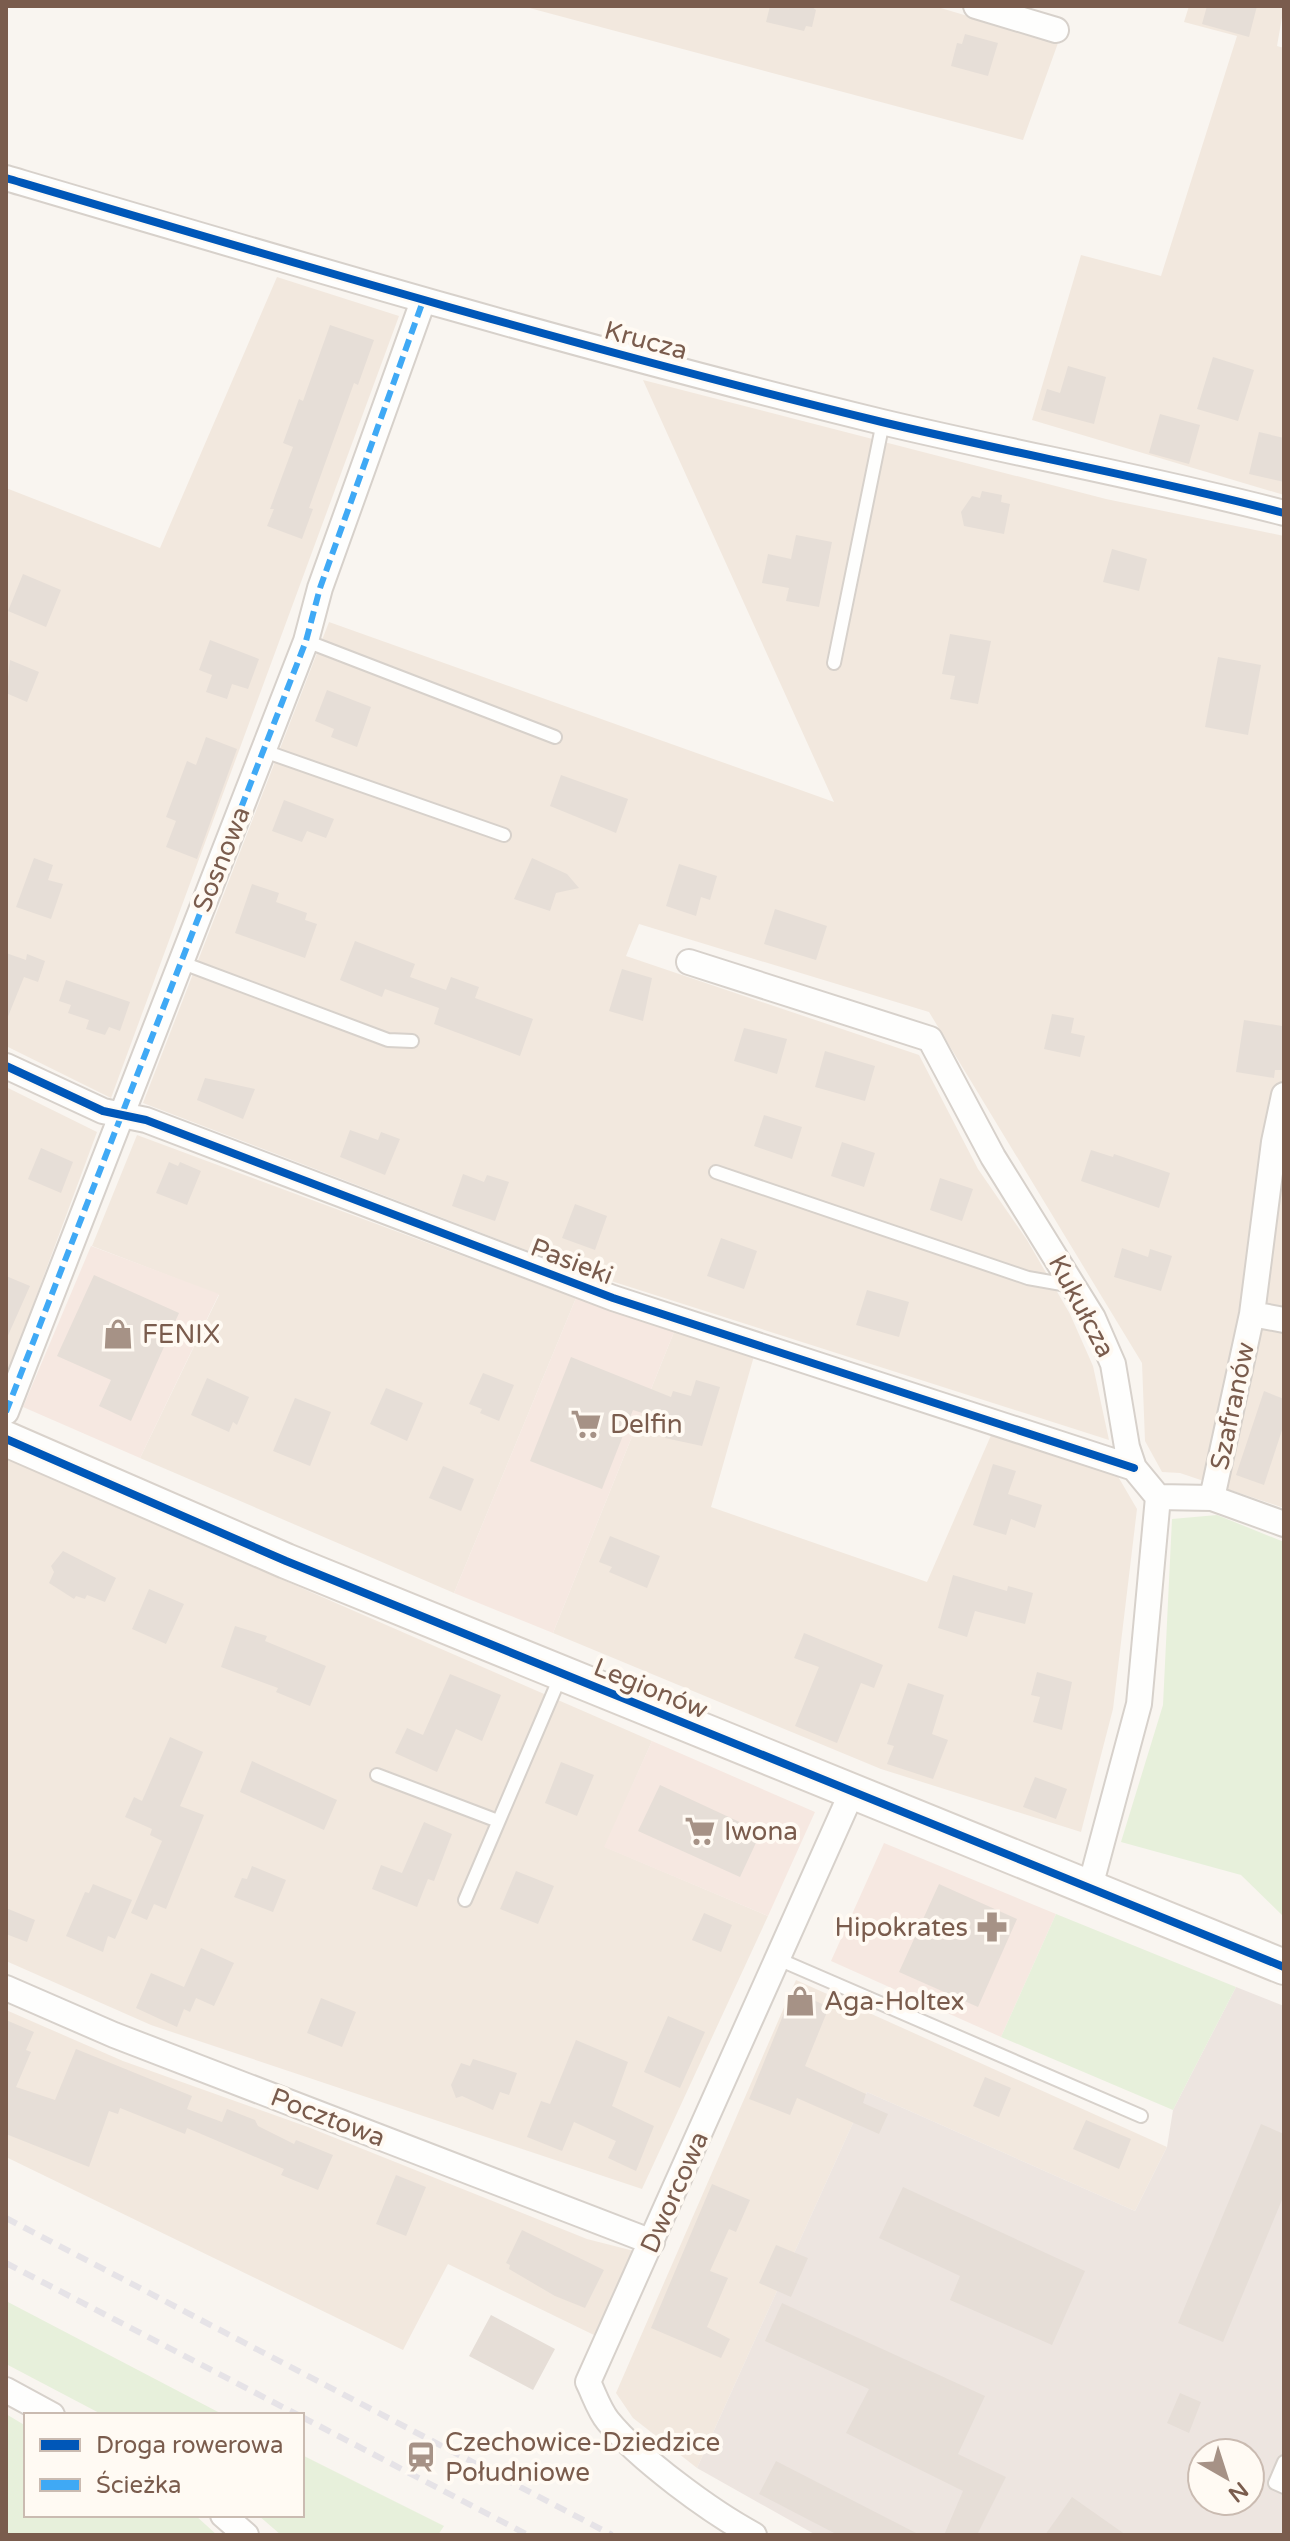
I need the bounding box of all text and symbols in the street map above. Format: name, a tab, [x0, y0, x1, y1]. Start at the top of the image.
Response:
street label: Krucza	[601, 315, 691, 366]
street label: Sosnowa	[186, 802, 257, 916]
street label: Pasieki	[526, 1232, 617, 1291]
street label: Kukułcza	[1042, 1250, 1121, 1363]
shop icon: FENIX	[101, 1317, 135, 1351]
place label: FENIX	[142, 1319, 220, 1350]
street label: Szafranów	[1204, 1339, 1261, 1473]
supermarket icon: Delfin	[569, 1407, 603, 1441]
place label: Delfin	[610, 1409, 683, 1440]
street label: Legionów	[589, 1652, 712, 1725]
supermarket icon: Iwona	[683, 1814, 717, 1848]
place label: Iwona	[724, 1816, 798, 1847]
pharmacy icon: Hipokrates	[975, 1910, 1009, 1944]
place label: Hipokrates	[835, 1912, 968, 1943]
shop icon: Aga-Holtex	[783, 1984, 817, 2018]
place label: Aga-Holtex	[824, 1986, 965, 2017]
street label: Pocztowa	[266, 2081, 389, 2153]
street label: Dworcowa	[634, 2127, 715, 2258]
legend	[24, 2413, 304, 2517]
place label: Czechowice-Dziedzice Południowe	[445, 2427, 720, 2488]
text: Droga rowerowa	[96, 2431, 283, 2460]
north arrow	[1186, 2437, 1266, 2517]
station icon: Czechowice-Dziedzice Południowe	[404, 2440, 438, 2474]
text: Ścieżka	[96, 2470, 181, 2500]
text: N	[1223, 2476, 1253, 2507]

